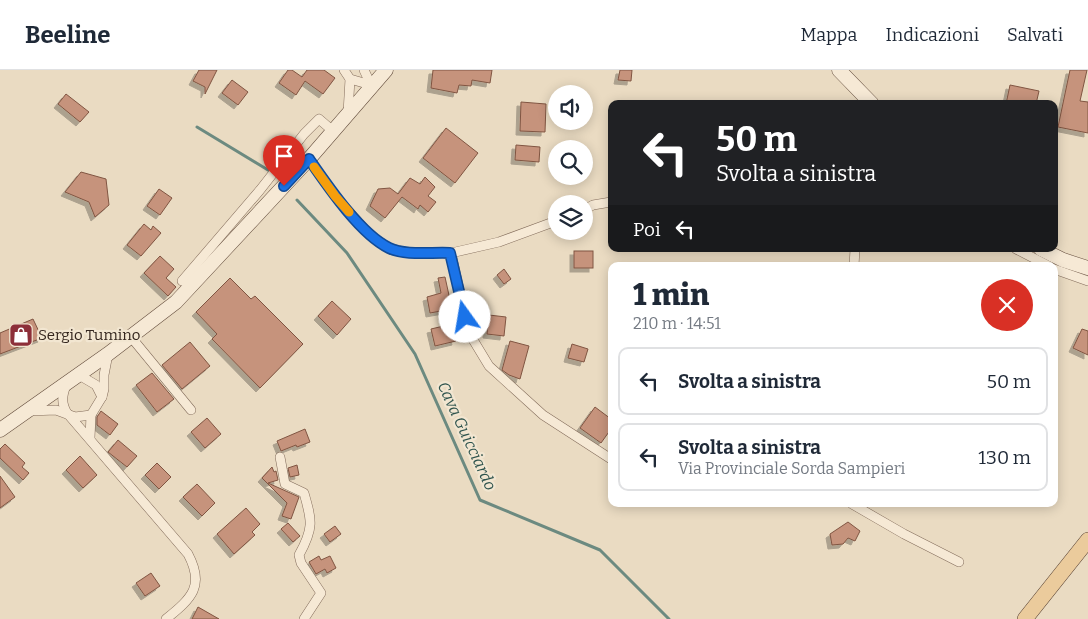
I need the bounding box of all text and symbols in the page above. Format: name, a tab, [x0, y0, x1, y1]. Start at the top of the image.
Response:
text: Beeline	[25, 21, 110, 49]
text: Mappa	[801, 24, 857, 46]
text: Indicazioni	[885, 24, 979, 46]
text: Salvati	[1007, 24, 1063, 46]
map controls	[548, 85, 593, 240]
button: sound	[548, 85, 593, 130]
text: 50 m	[716, 118, 797, 160]
icon: left	[633, 120, 698, 185]
pin	[263, 135, 305, 186]
button: search	[548, 140, 593, 185]
icon: arrive	[270, 142, 298, 170]
text: Svolta a sinistra	[716, 160, 876, 187]
button: layers	[548, 195, 593, 240]
icon: left	[671, 215, 699, 243]
text: Poi	[633, 218, 661, 241]
text: 1 min	[633, 277, 709, 313]
button: close	[981, 279, 1033, 331]
position arrow	[438, 290, 490, 342]
text: 210 m · 14:51	[633, 314, 721, 333]
shop icon: Sergio Tumino	[8, 322, 34, 348]
place label: Sergio Tumino	[38, 326, 140, 344]
icon: left	[635, 367, 663, 395]
text: Svolta a sinistra	[678, 370, 821, 393]
text: 50 m	[987, 370, 1031, 393]
water label: Cava Guicciardo	[434, 379, 500, 493]
text: Svolta a sinistra	[678, 436, 821, 459]
icon: left	[635, 443, 663, 471]
text: 130 m	[978, 446, 1031, 469]
text: Via Provinciale Sorda Sampieri	[678, 459, 905, 478]

